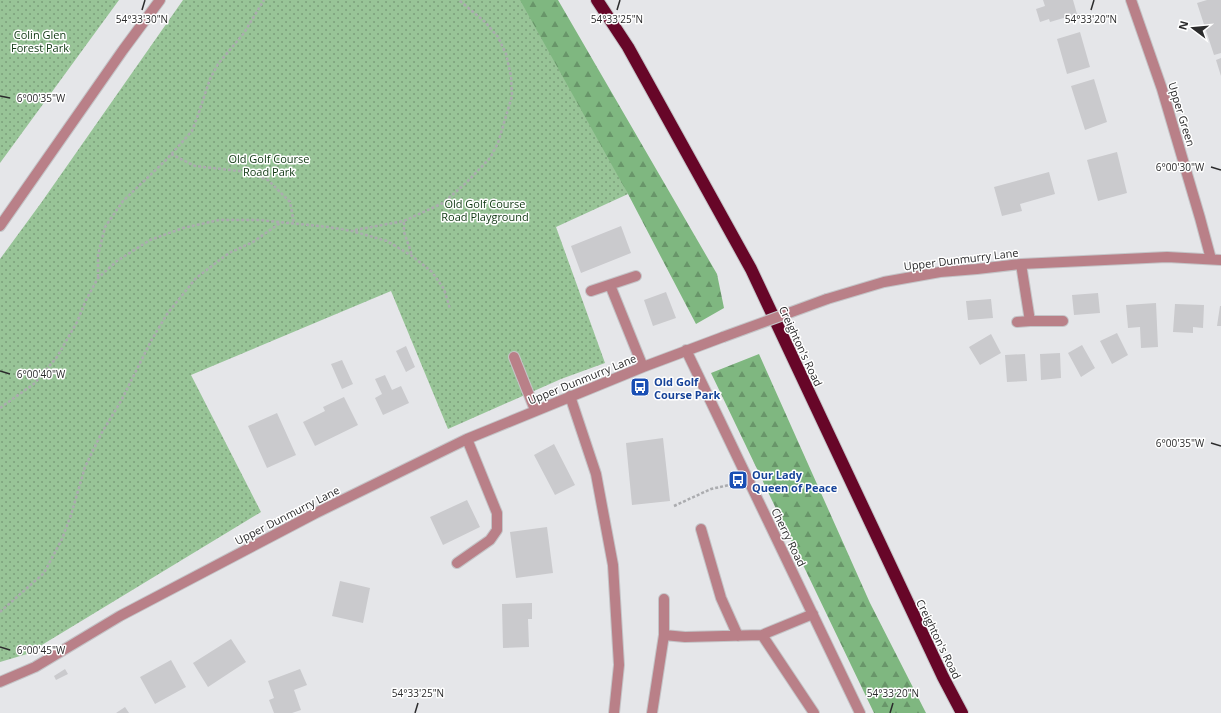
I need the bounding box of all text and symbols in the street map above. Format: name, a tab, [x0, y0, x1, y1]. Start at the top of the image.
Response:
north arrow	[1173, 8, 1213, 48]
text: 54°33'30"N	[116, 12, 168, 26]
text: 54°33'25"N	[591, 12, 643, 26]
text: 54°33'20"N	[1065, 12, 1117, 26]
text: N	[1174, 19, 1191, 31]
park label: Colin Glen Forest Park	[11, 27, 69, 55]
street label: Upper Green	[1165, 80, 1199, 148]
text: 6°00'35"W	[17, 91, 66, 105]
park label: Old Golf Course Road Park	[228, 151, 310, 179]
text: 6°00'30"W	[1156, 160, 1205, 174]
park label: Old Golf Course Road Playground	[441, 196, 529, 224]
street label: Upper Dunmurry Lane	[903, 245, 1019, 273]
street label: Creighton's Road	[776, 303, 826, 389]
street label: Upper Dunmurry Lane	[526, 350, 638, 408]
text: 6°00'40"W	[17, 367, 66, 381]
place label: Old Golf Course Park	[654, 374, 720, 402]
bus stop icon: Old Golf Course Park	[629, 376, 651, 398]
text: 6°00'35"W	[1156, 436, 1205, 450]
place label: Our Lady Queen of Peace	[752, 467, 838, 495]
bus stop icon: Our Lady Queen of Peace	[727, 469, 749, 491]
street label: Upper Dunmurry Lane	[232, 482, 342, 548]
street label: Cherry Road	[768, 505, 810, 569]
street label: Creighton's Road	[913, 597, 965, 681]
text: 6°00'45"W	[17, 643, 66, 657]
text: 54°33'25"N	[392, 686, 444, 700]
text: 54°33'20"N	[867, 686, 919, 700]

